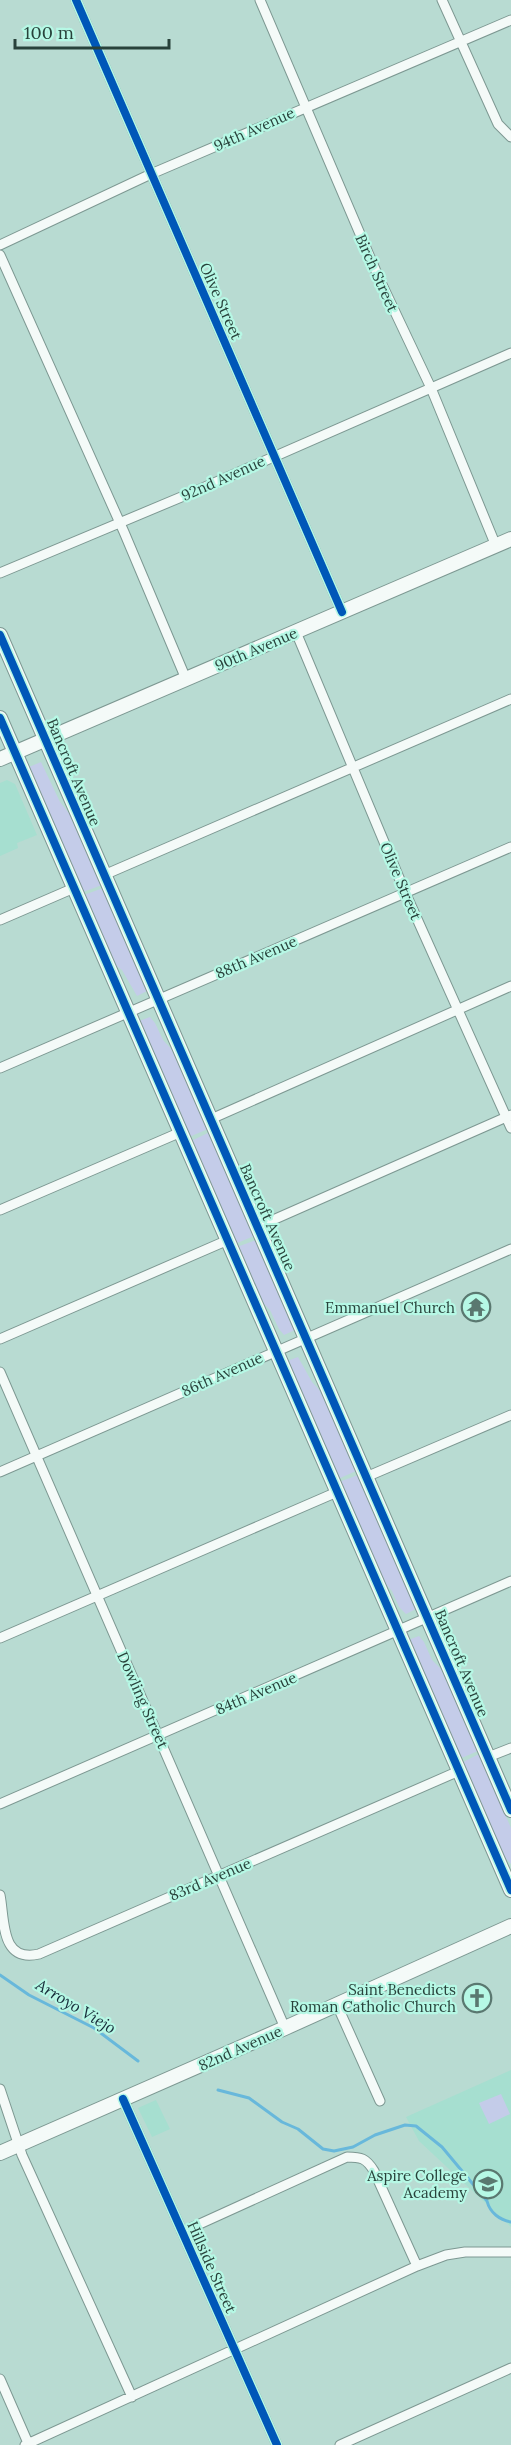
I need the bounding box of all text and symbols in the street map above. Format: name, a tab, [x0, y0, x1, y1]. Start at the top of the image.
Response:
scale bar	[15, 12, 170, 50]
text: 100 m	[24, 21, 74, 44]
street label: 94th Avenue	[211, 103, 297, 155]
street label: Birch Street	[351, 231, 403, 315]
street label: Olive Street	[196, 260, 246, 343]
street label: 92nd Avenue	[178, 451, 268, 505]
street label: 90th Avenue	[212, 623, 300, 675]
street label: Bancroft Avenue	[43, 715, 105, 829]
street label: Olive Street	[376, 839, 426, 923]
street label: 88th Avenue	[212, 931, 300, 983]
street label: Bancroft Avenue	[236, 1161, 300, 1273]
temple icon: Emmanuel Church	[460, 1291, 492, 1323]
place label: Emmanuel Church	[325, 1298, 455, 1317]
street label: 86th Avenue	[179, 1348, 265, 1400]
street label: Bancroft Avenue	[431, 1606, 493, 1720]
street label: Dowling Street	[113, 1649, 173, 1752]
street label: 84th Avenue	[213, 1667, 299, 1719]
street label: 83rd Avenue	[166, 1853, 254, 1905]
water label: Arroyo Viejo	[32, 1974, 120, 2038]
place label: Saint Benedicts Roman Catholic Church	[290, 1980, 456, 2016]
church icon: Saint Benedicts Roman Catholic Church	[461, 1982, 493, 2014]
street label: 82nd Avenue	[195, 2021, 285, 2075]
place label: Aspire College Academy	[366, 2166, 467, 2202]
school or university icon: Aspire College Academy	[472, 2168, 504, 2200]
street label: Hillside Street	[183, 2218, 241, 2316]

